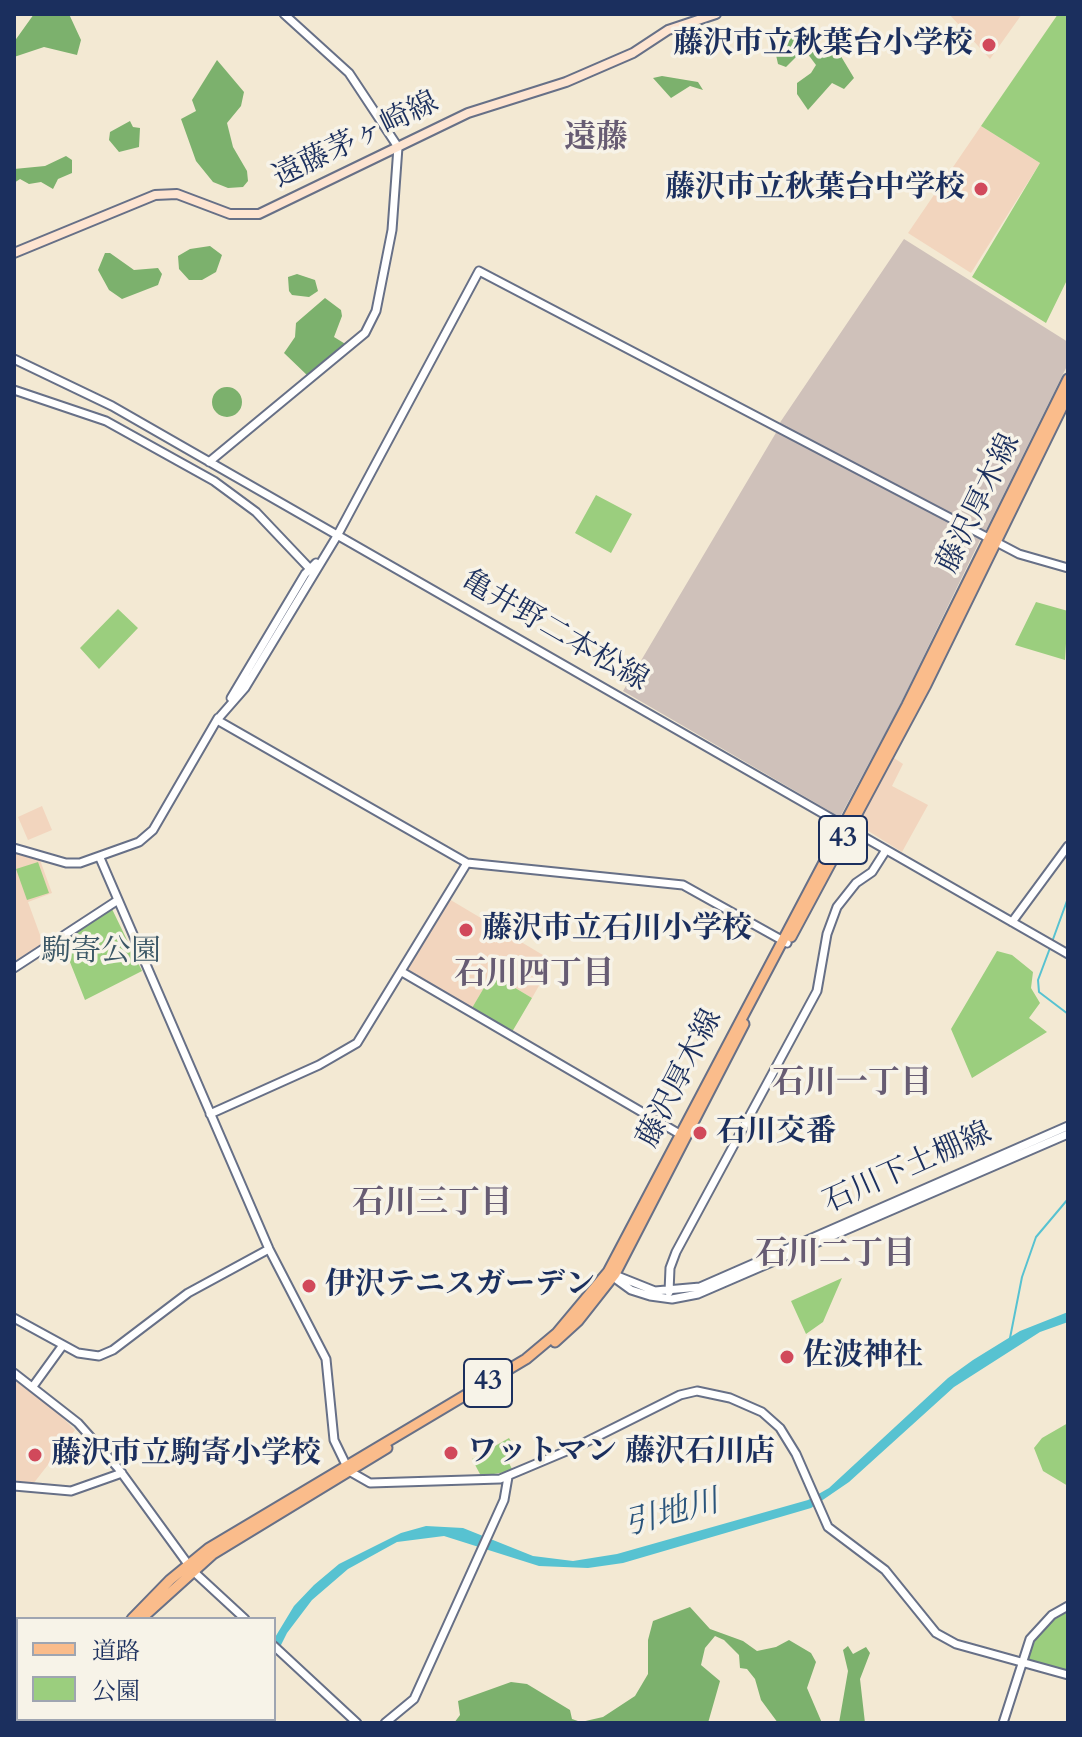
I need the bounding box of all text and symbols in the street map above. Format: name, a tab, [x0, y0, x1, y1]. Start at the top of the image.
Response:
place label: 藤沢市立秋葉台小学校	[673, 27, 973, 63]
marker: 藤沢市立秋葉台小学校	[980, 36, 998, 54]
street label: 遠藤茅ヶ崎線	[267, 85, 445, 197]
district label: 遠藤	[564, 121, 628, 159]
place label: 藤沢市立秋葉台中学校	[665, 171, 965, 207]
marker: 藤沢市立秋葉台中学校	[972, 180, 990, 198]
street label: 藤沢厚木線	[931, 429, 1029, 579]
street label: 亀井野二本松線	[454, 564, 654, 700]
road number: 43	[819, 816, 867, 864]
place label: 藤沢市立石川小学校	[482, 912, 752, 948]
marker: 藤沢市立石川小学校	[457, 921, 475, 939]
park label: 駒寄公園	[41, 935, 161, 971]
district label: 石川四丁目	[454, 957, 614, 995]
street label: 藤沢厚木線	[631, 1004, 731, 1154]
district label: 石川一丁目	[772, 1066, 932, 1104]
place label: 石川交番	[716, 1115, 836, 1151]
street label: 石川下土棚線	[818, 1116, 998, 1222]
marker: 石川交番	[691, 1124, 709, 1142]
district label: 石川三丁目	[352, 1186, 512, 1224]
district label: 石川二丁目	[755, 1237, 915, 1275]
place label: 伊沢テニスガーデン	[325, 1268, 595, 1304]
marker: 伊沢テニスガーデン	[300, 1277, 318, 1295]
place label: 佐波神社	[803, 1339, 923, 1375]
marker: 佐波神社	[778, 1348, 796, 1366]
road number: 43	[464, 1359, 512, 1407]
place label: ワットマン 藤沢石川店	[467, 1435, 775, 1471]
place label: 藤沢市立駒寄小学校	[51, 1437, 321, 1473]
marker: ワットマン 藤沢石川店	[442, 1444, 460, 1462]
marker: 藤沢市立駒寄小学校	[26, 1446, 44, 1464]
water label: 引地川	[621, 1484, 723, 1546]
legend	[16, 1617, 276, 1721]
text: 道路	[92, 1635, 140, 1668]
text: 公園	[92, 1675, 140, 1708]

